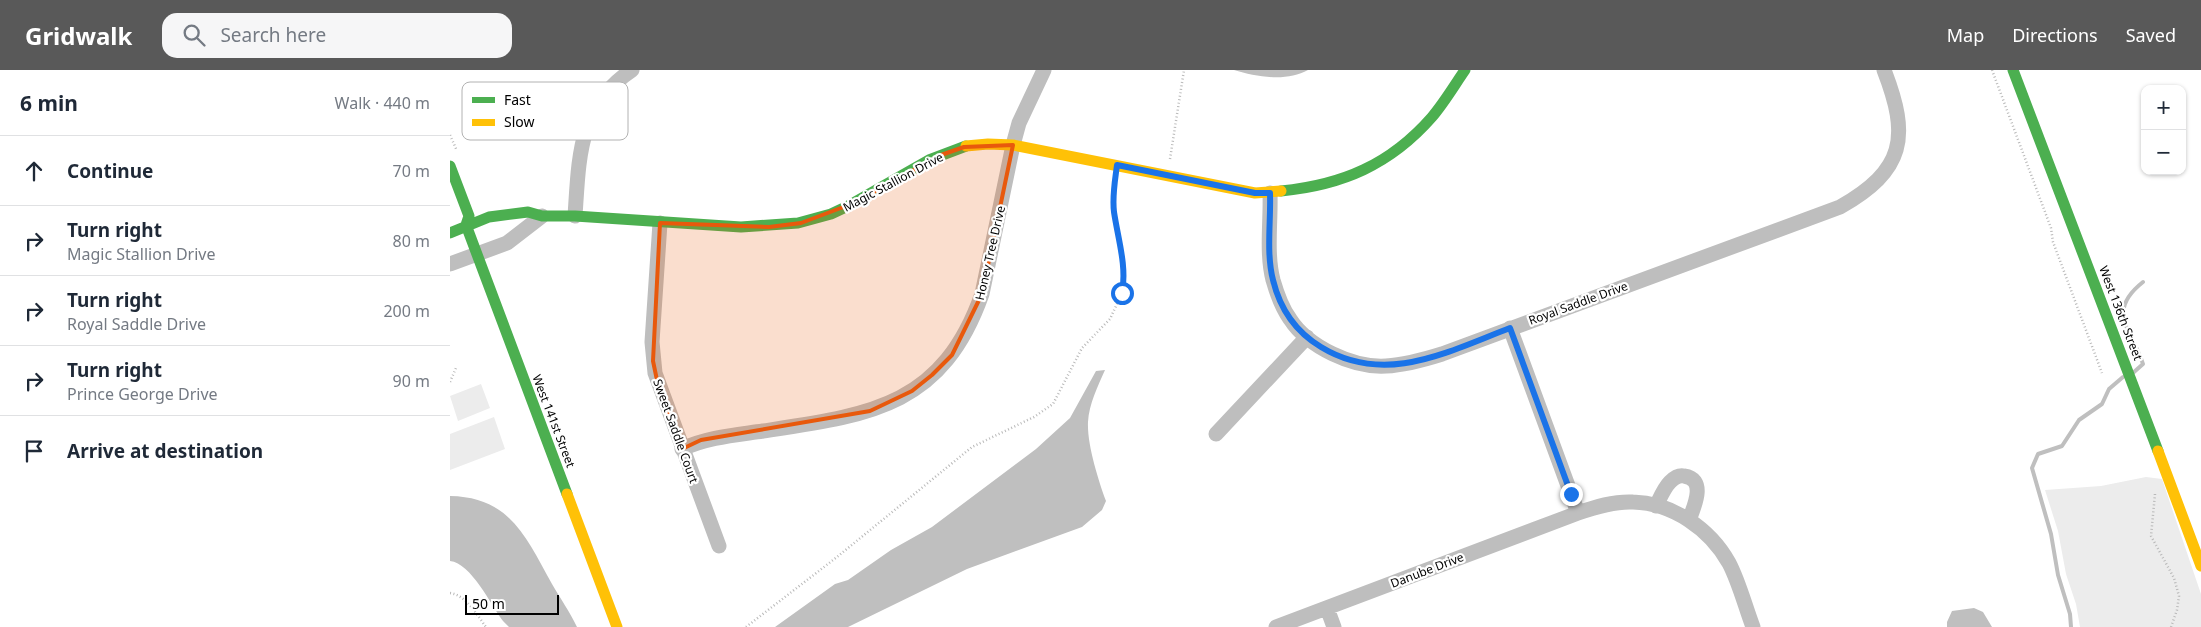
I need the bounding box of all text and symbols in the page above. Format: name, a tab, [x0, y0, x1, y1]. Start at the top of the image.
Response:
search box	[162, 13, 512, 58]
text: Gridwalk	[25, 19, 132, 52]
icon: search	[180, 21, 208, 49]
text: Search here	[220, 22, 326, 48]
text: Map	[1947, 23, 1984, 47]
text: Directions	[2012, 23, 2098, 47]
text: Saved	[2126, 23, 2176, 47]
legend	[462, 82, 628, 140]
map controls	[2141, 85, 2186, 175]
button: +	[2141, 85, 2186, 130]
text: 6 min	[20, 89, 78, 117]
text: Fast	[504, 90, 531, 109]
text: Walk · 440 m	[335, 92, 430, 114]
text: Slow	[504, 112, 535, 131]
button: −	[2141, 130, 2186, 175]
street label: Magic Stallion Drive	[840, 148, 946, 216]
icon: ahead	[20, 157, 48, 185]
text: Continue	[67, 158, 153, 184]
text: 70 m	[393, 160, 430, 182]
street label: Honey Tree Drive	[971, 204, 1009, 302]
text: Turn right	[67, 217, 162, 243]
icon: right	[20, 227, 48, 255]
text: 80 m	[393, 230, 430, 252]
text: Magic Stallion Drive	[67, 243, 216, 265]
street label: West 136th Street	[2095, 263, 2147, 363]
street label: Royal Saddle Drive	[1526, 277, 1630, 329]
route start	[1111, 282, 1134, 305]
text: Turn right	[67, 287, 162, 313]
icon: right	[20, 297, 48, 325]
text: 200 m	[383, 300, 430, 322]
text: Royal Saddle Drive	[67, 313, 206, 335]
text: Turn right	[67, 357, 162, 383]
icon: right	[20, 367, 48, 395]
text: 90 m	[393, 370, 430, 392]
street label: West 141st Street	[528, 372, 580, 471]
street label: Sweet Saddle Court	[649, 377, 703, 486]
text: Prince George Drive	[67, 383, 218, 405]
icon: arrive	[20, 437, 48, 465]
text: Arrive at destination	[67, 438, 263, 464]
route end	[1560, 483, 1583, 506]
street label: Danube Drive	[1388, 548, 1466, 592]
scale bar	[465, 592, 559, 615]
text: 50 m	[472, 594, 505, 613]

